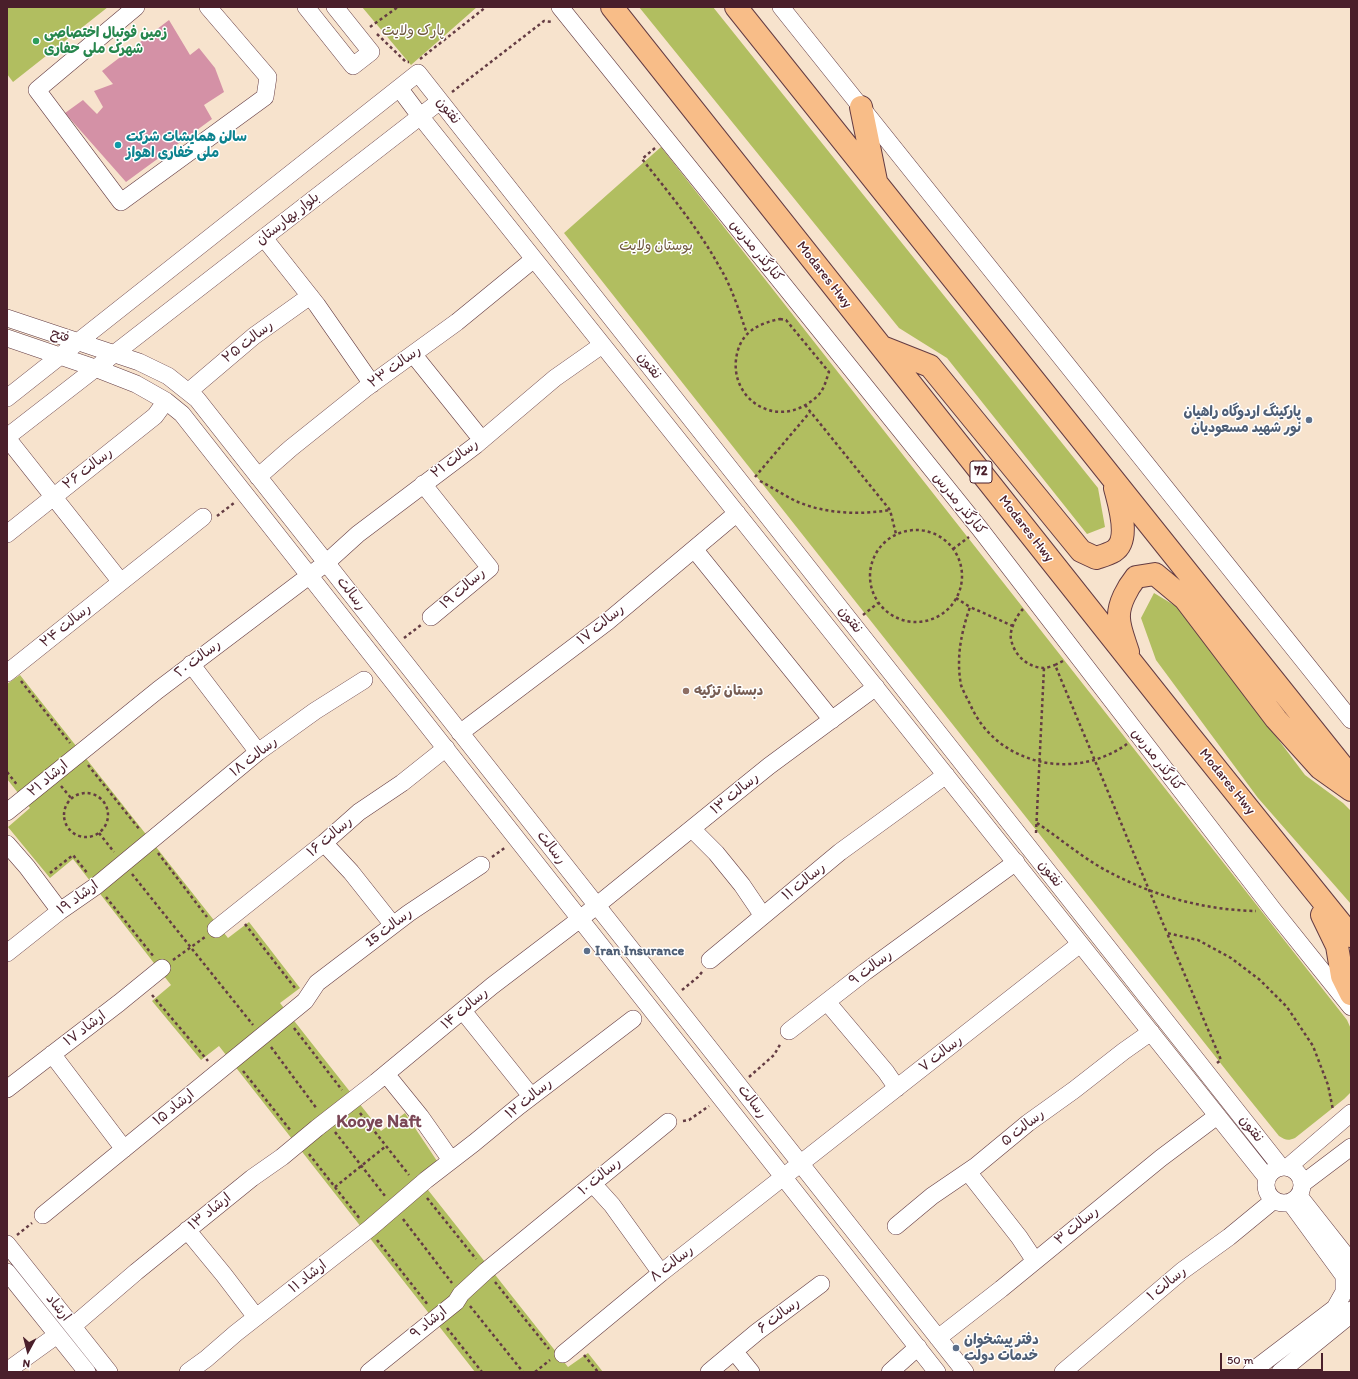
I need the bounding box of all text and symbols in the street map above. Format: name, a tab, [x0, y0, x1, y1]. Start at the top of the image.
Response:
park label: پارک ولایت	[382, 23, 444, 39]
place label: زمین فوتبال اختصاصی شهرک ملی حفاری	[44, 25, 167, 58]
marker: زمین فوتبال اختصاصی شهرک ملی حفاری	[31, 36, 41, 46]
street label: نفتون	[432, 94, 464, 128]
place label: سالن همایشات شرکت ملی خفاری اهواز	[126, 129, 247, 162]
marker: سالن همایشات شرکت ملی خفاری اهواز	[113, 140, 123, 150]
street label: بلوار بهارستان	[253, 189, 323, 249]
street label: کنارگذر مدرس	[726, 216, 786, 286]
park label: بوستان ولایت	[619, 238, 693, 254]
street label: Modares Hwy	[793, 238, 855, 312]
street label: رسالت ۲۵	[219, 317, 277, 367]
street label: فتح	[48, 325, 72, 347]
street label: رسالت ۲۳	[365, 342, 425, 392]
street label: نفتون	[633, 349, 665, 383]
place label: پارکینگ اردوگاه راهیان نور شهید مسعودیان	[1183, 404, 1301, 436]
marker: پارکینگ اردوگاه راهیان نور شهید مسعودیان	[1304, 415, 1314, 425]
street label: رسالت ۲۱	[428, 436, 482, 482]
street label: رسالت ۲۶	[60, 444, 116, 494]
road number: 72	[970, 461, 992, 483]
street label: کنارگذر مدرس	[929, 469, 989, 539]
street label: Modares Hwy	[995, 492, 1057, 566]
street label: رسالت ۱۹	[437, 565, 489, 613]
street label: رسالت	[333, 574, 369, 614]
street label: رسالت ۲۴	[37, 600, 95, 652]
street label: رسالت ۱۷	[574, 601, 628, 649]
street label: نفتون	[834, 603, 866, 637]
street label: رسالت ٢٠	[171, 636, 225, 682]
place label: دبستان تزکیه	[694, 683, 763, 699]
marker: دبستان تزکیه	[681, 686, 691, 696]
street label: کنارگذر مدرس	[1127, 725, 1187, 795]
street label: رسالت ۱۸	[227, 733, 281, 781]
street label: Modares Hwy	[1195, 746, 1259, 818]
street label: ارشاد ۲۱	[24, 757, 72, 801]
street label: رسالت ۱۳	[707, 769, 763, 819]
street label: رسالت ۱۶	[304, 813, 356, 861]
street label: رسالت	[533, 828, 569, 868]
street label: نفتون	[1034, 857, 1066, 891]
street label: رسالت ۱۱	[779, 859, 829, 905]
street label: ارشاد ۱۹	[54, 877, 102, 919]
street label: رسالت 15	[362, 905, 416, 951]
place label: Iran Insurance	[595, 943, 684, 959]
marker: Iran Insurance	[582, 946, 592, 956]
street label: رسالت ۹	[846, 946, 896, 990]
street label: رسالت ۱۴	[438, 984, 492, 1034]
street label: ارشاد ۱۷	[61, 1008, 109, 1050]
street label: رسالت ۷	[916, 1032, 966, 1076]
street label: رسالت ۱۲	[502, 1075, 556, 1123]
street label: رسالت	[734, 1082, 770, 1122]
street label: ارشاد ۱۵	[150, 1086, 198, 1130]
street label: رسالت ۵	[998, 1106, 1048, 1150]
district label: Kooye Naft	[336, 1111, 422, 1133]
street label: نفتون	[1235, 1112, 1267, 1146]
street label: رسالت ۱۰	[575, 1155, 625, 1199]
street label: ارشاد ۱۳	[185, 1190, 235, 1234]
street label: رسالت ۳	[1051, 1203, 1103, 1249]
street label: رسالت ۸	[647, 1242, 697, 1286]
street label: ارشاد ۱۱	[286, 1257, 330, 1297]
street label: رسالت ۱	[1144, 1263, 1190, 1305]
street label: ارشاد	[42, 1291, 74, 1325]
street label: رسالت ۶	[754, 1294, 804, 1338]
street label: ارشاد ۹	[407, 1303, 451, 1343]
north arrow	[8, 1331, 48, 1371]
place label: دفتر پیشخوان خدمات دولت	[964, 1332, 1039, 1364]
marker: دفتر پیشخوان خدمات دولت	[951, 1343, 961, 1353]
scale bar	[1222, 1345, 1325, 1371]
text: 50 m	[1227, 1353, 1253, 1367]
text: N	[22, 1357, 31, 1370]

